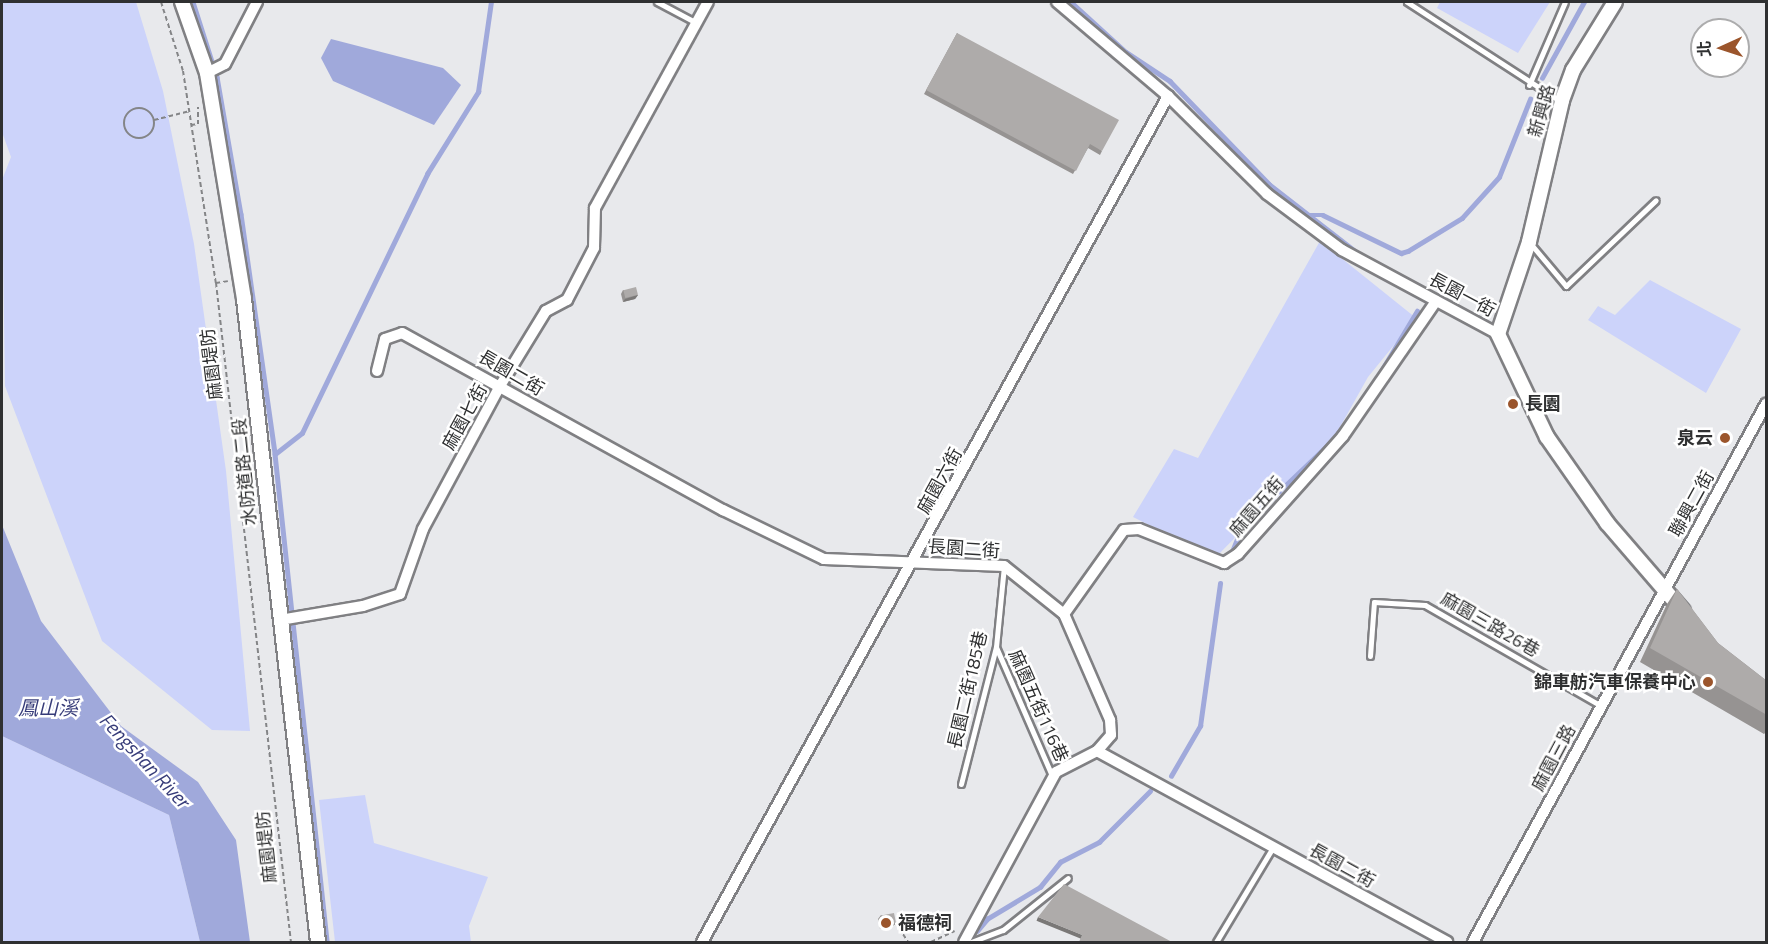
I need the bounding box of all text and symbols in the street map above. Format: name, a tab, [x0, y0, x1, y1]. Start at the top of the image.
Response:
north arrow	[1690, 18, 1750, 78]
text: 北	[1692, 40, 1716, 57]
street label: 新興路	[1524, 82, 1560, 140]
street label: 長園一街	[1425, 269, 1499, 321]
street label: 麻園堤防	[197, 327, 227, 401]
street label: 長園二街	[474, 346, 548, 400]
street label: 麻園七街	[438, 380, 492, 454]
place label: 長園	[1525, 393, 1561, 415]
marker: 長園	[1506, 397, 1520, 411]
street label: 水防道路二段	[229, 417, 261, 527]
place label: 泉云	[1677, 427, 1713, 449]
marker: 泉云	[1718, 431, 1732, 445]
street label: 麻園六街	[913, 444, 967, 518]
street label: 聯興二街	[1665, 467, 1719, 541]
street label: 麻園五街	[1225, 473, 1289, 541]
street label: 長園二街	[927, 536, 1001, 562]
street label: 麻園三路26巷	[1437, 588, 1543, 662]
street label: 長園二街185巷	[944, 629, 992, 751]
street label: 麻園五街116巷	[1004, 647, 1072, 765]
place label: 錦車舫汽車保養中心	[1534, 671, 1696, 693]
marker: 錦車舫汽車保養中心	[1701, 675, 1715, 689]
water label: 鳳山溪	[18, 695, 78, 719]
water label: Fengshan River	[95, 708, 195, 812]
street label: 麻園三路	[1528, 721, 1580, 795]
street label: 麻園堤防	[252, 810, 282, 884]
street label: 長園二街	[1305, 839, 1379, 893]
place label: 福德祠	[898, 912, 952, 934]
marker: 福德祠	[879, 916, 893, 930]

